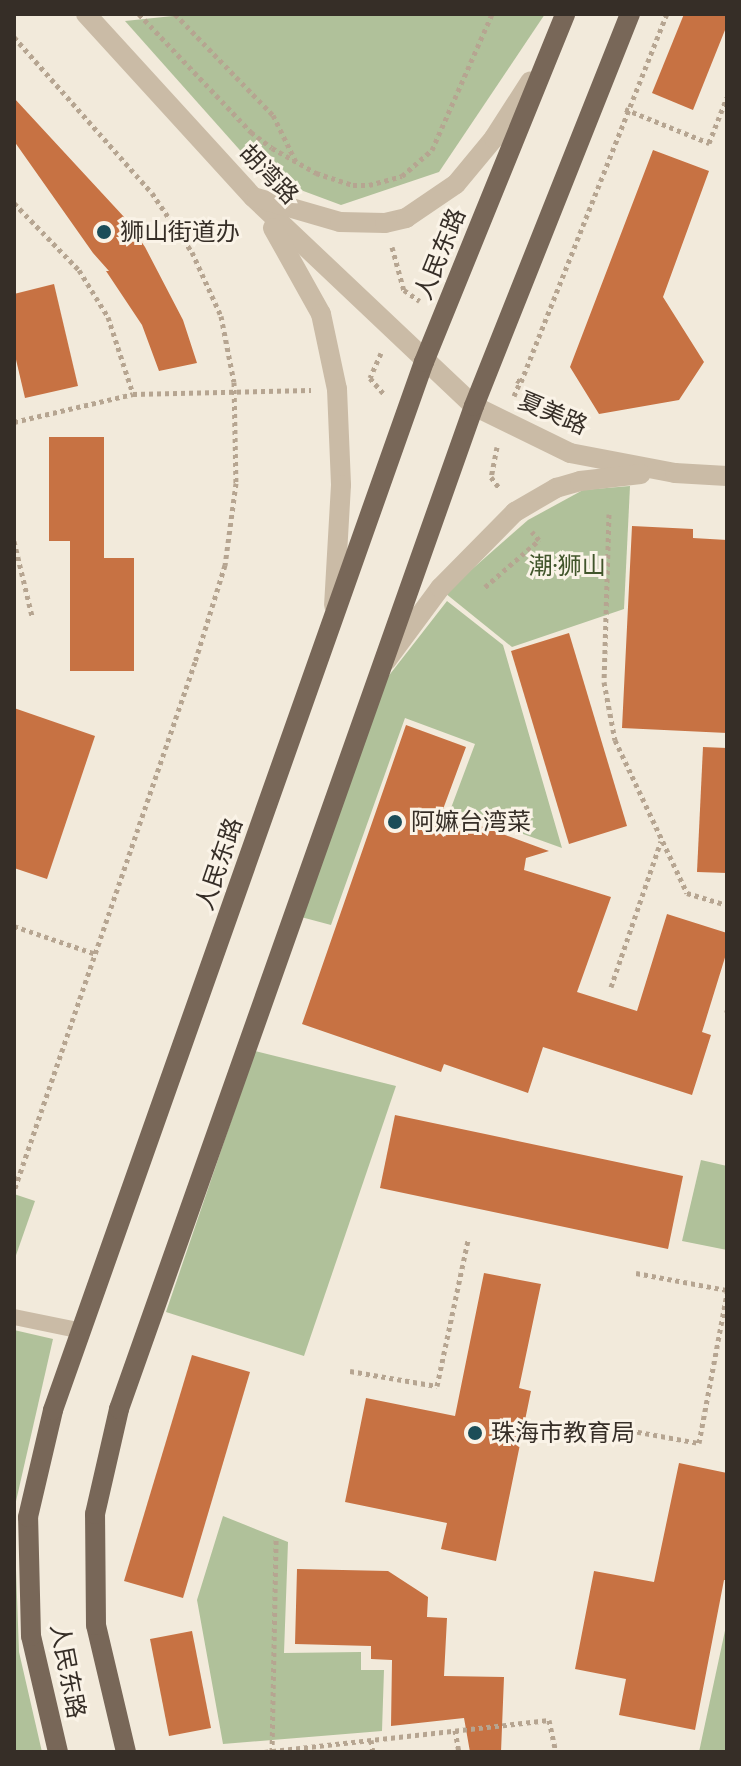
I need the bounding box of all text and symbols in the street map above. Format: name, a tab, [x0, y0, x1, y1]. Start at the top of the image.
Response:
street label: 胡湾路	[234, 138, 304, 210]
street label: 人民东路	[409, 204, 471, 304]
place label: 狮山街道办	[120, 218, 240, 246]
marker: 狮山街道办	[95, 223, 113, 241]
street label: 夏美路	[514, 386, 592, 440]
park label: 潮·狮山	[528, 552, 606, 580]
place label: 阿嫲台湾菜	[411, 808, 531, 836]
marker: 阿嫲台湾菜	[386, 813, 404, 831]
street label: 人民东路	[190, 814, 248, 914]
place label: 珠海市教育局	[491, 1419, 635, 1447]
marker: 珠海市教育局	[466, 1424, 484, 1442]
street label: 人民东路	[45, 1621, 91, 1721]

